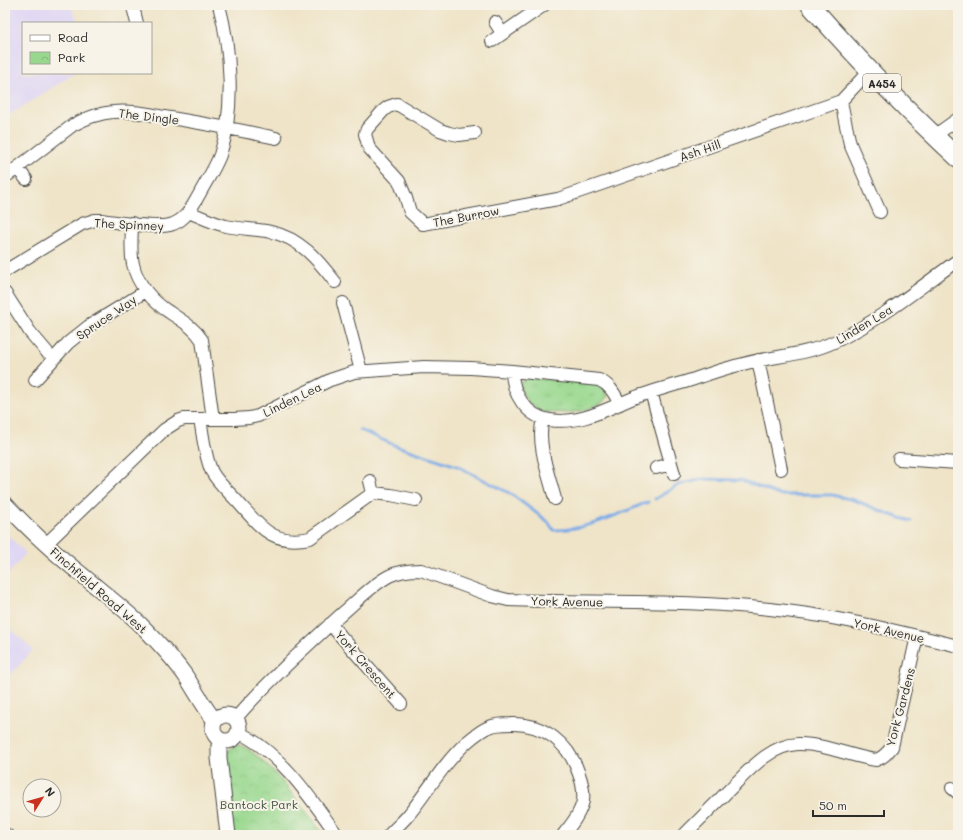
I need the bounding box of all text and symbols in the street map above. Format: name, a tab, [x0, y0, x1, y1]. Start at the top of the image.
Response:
legend	[22, 22, 152, 74]
text: Road	[58, 29, 88, 45]
text: Park	[58, 49, 85, 65]
road number: A454	[863, 74, 901, 92]
street label: The Dingle	[118, 104, 180, 128]
street label: Ash Hill	[677, 135, 723, 165]
street label: The Burrow	[431, 202, 501, 230]
street label: The Spinney	[94, 214, 164, 234]
street label: Spruce Way	[73, 291, 139, 343]
street label: Linden Lea	[833, 301, 895, 347]
street label: Linden Lea	[260, 378, 324, 420]
street label: Finchfield Road West	[47, 543, 151, 637]
street label: York Avenue	[530, 592, 604, 610]
street label: York Avenue	[852, 614, 926, 646]
street label: York Crescent	[332, 626, 400, 702]
street label: York Gardens	[882, 666, 918, 748]
north arrow	[22, 778, 62, 818]
text: N	[42, 784, 59, 800]
scale bar	[813, 792, 884, 818]
park label: Bantock Park	[220, 796, 298, 812]
text: 50 m	[819, 797, 847, 813]

